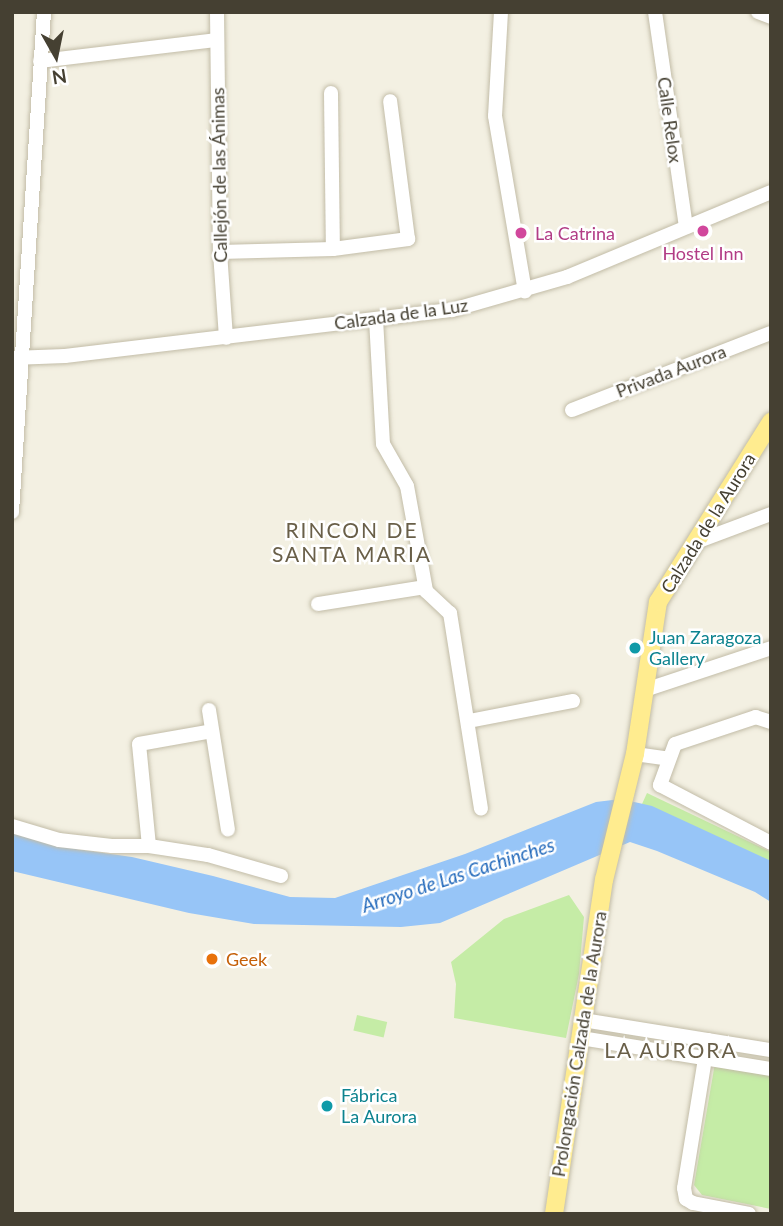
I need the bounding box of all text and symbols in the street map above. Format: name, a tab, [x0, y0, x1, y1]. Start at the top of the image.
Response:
north arrow	[21, 21, 91, 91]
text: N	[50, 65, 68, 90]
street label: Calle Relox	[653, 76, 687, 164]
street label: Callejón de las Ánimas	[207, 87, 231, 263]
place label: La Catrina	[535, 222, 615, 244]
marker: Hostel Inn	[695, 223, 711, 239]
marker: La Catrina	[513, 225, 529, 241]
place label: Hostel Inn	[662, 242, 744, 264]
street label: Calzada de la Luz	[333, 294, 469, 334]
street label: Privada Aurora	[613, 340, 729, 402]
street label: Calzada de la Aurora	[656, 449, 760, 597]
district label: RINCON DE SANTA MARIA	[273, 517, 431, 567]
place label: Juan Zaragoza Gallery	[649, 627, 761, 670]
marker: Juan Zaragoza Gallery	[627, 640, 643, 656]
water label: Arroyo de Las Cachinches	[359, 833, 557, 917]
street label: Prolongación Calzada de la Aurora	[547, 909, 611, 1179]
place label: Geek	[226, 948, 267, 970]
marker: Geek	[204, 951, 220, 967]
district label: LA AURORA	[605, 1037, 737, 1063]
place label: Fábrica La Aurora	[341, 1085, 418, 1128]
marker: Fábrica La Aurora	[319, 1098, 335, 1114]

